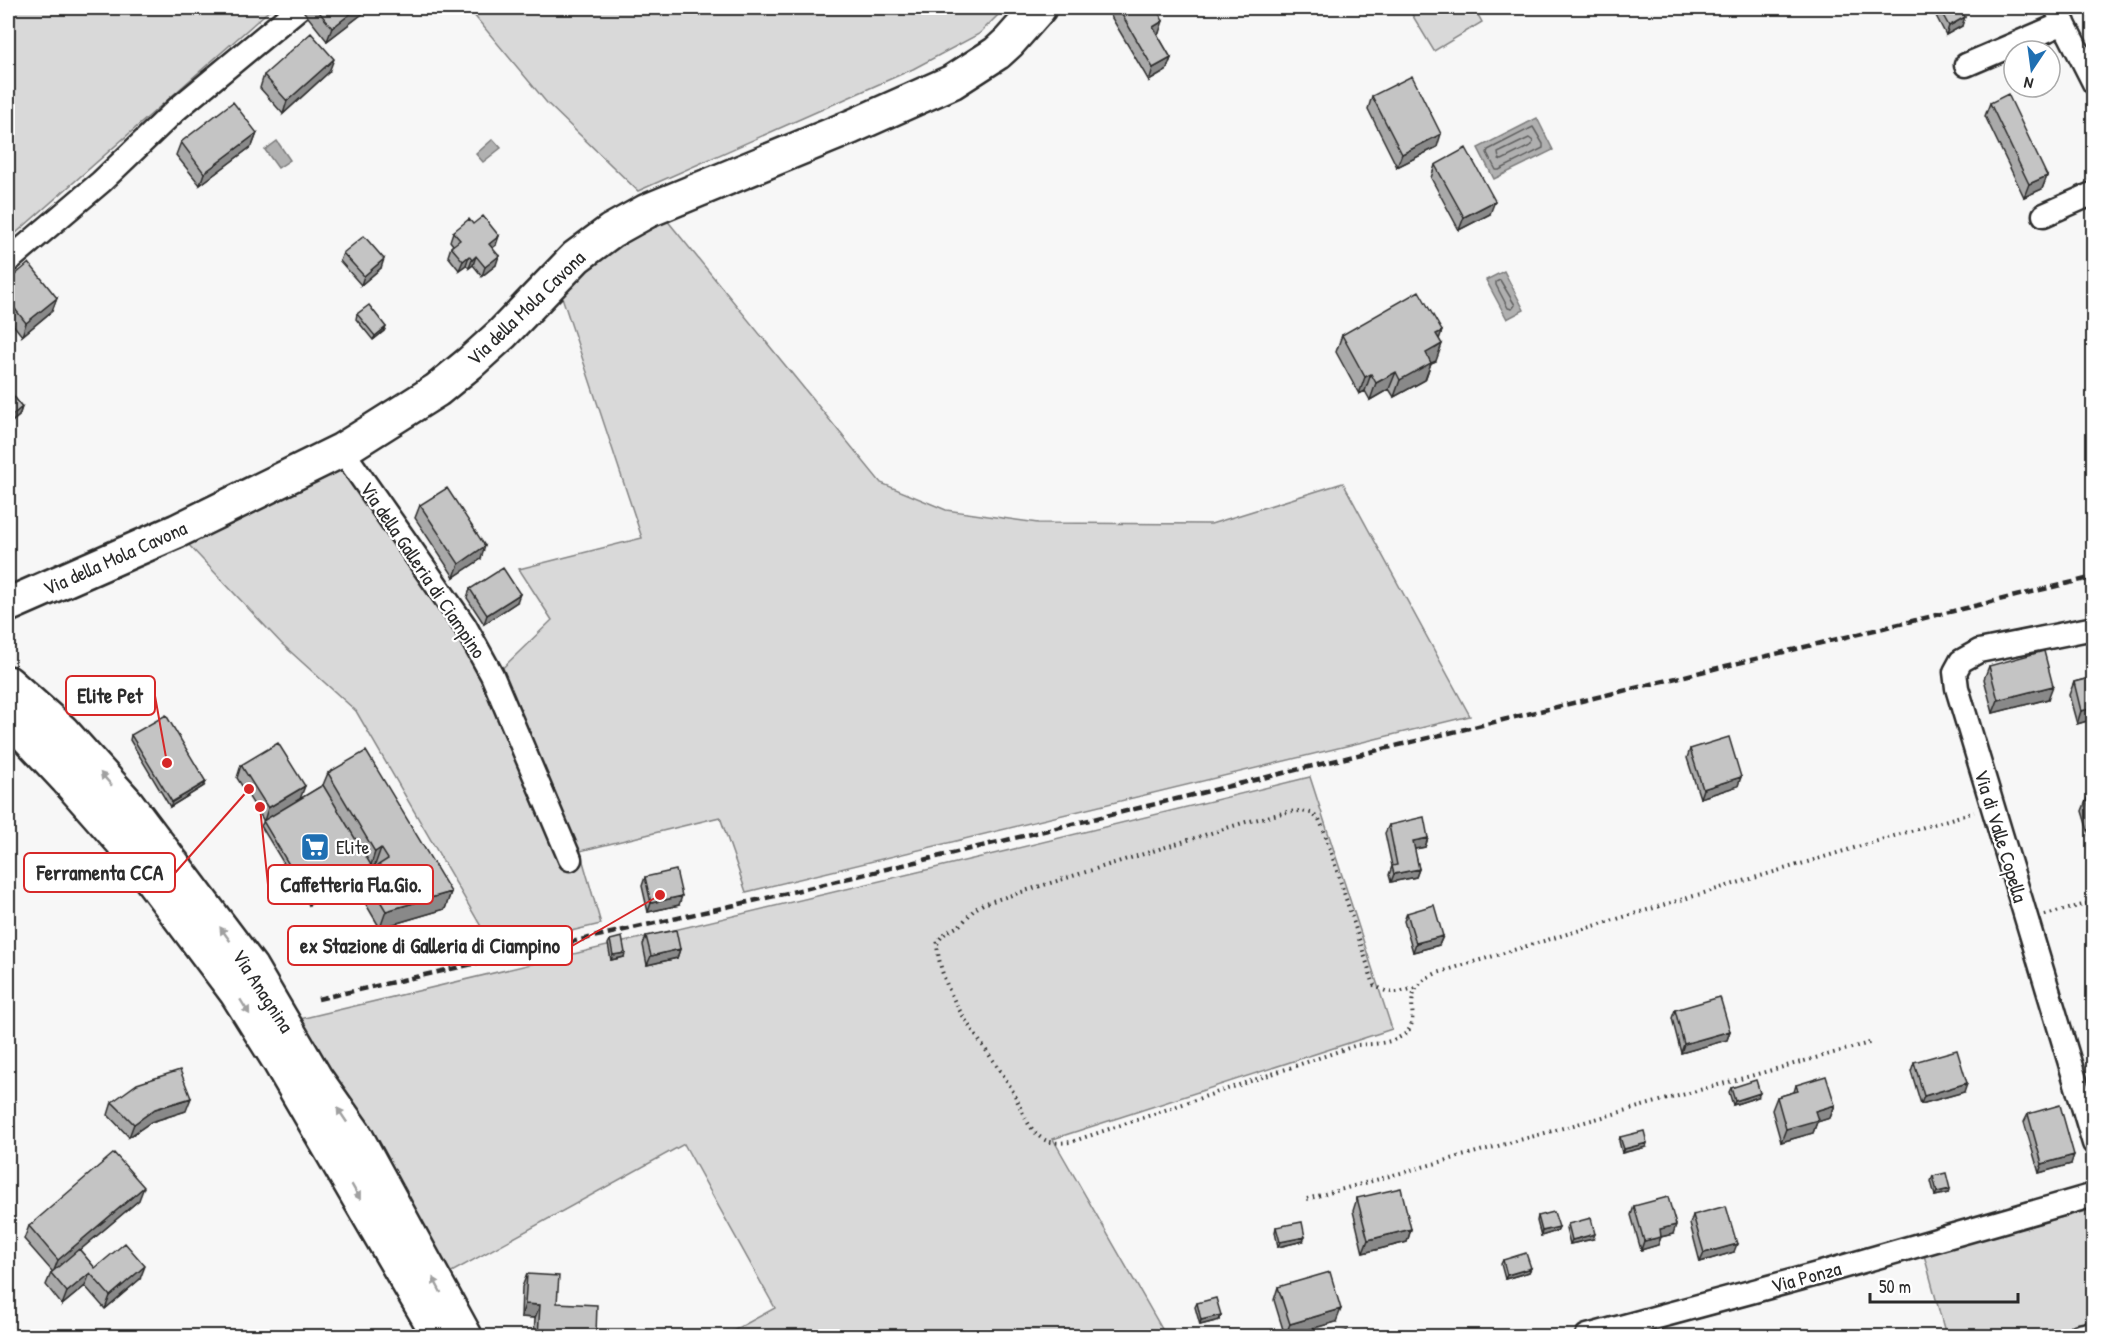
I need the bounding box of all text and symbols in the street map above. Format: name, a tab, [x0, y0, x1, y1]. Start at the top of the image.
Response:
north arrow	[2002, 39, 2062, 99]
text: N	[2022, 72, 2035, 95]
street label: Via della Mola Cavona	[461, 244, 591, 371]
street label: Via della Galleria di Ciampino	[354, 476, 493, 663]
street label: Via della Mola Cavona	[39, 514, 191, 601]
callout: Elite Pet	[66, 676, 155, 715]
text: Elite Pet	[77, 681, 144, 710]
street label: Via di Valle Copella	[1968, 766, 2035, 906]
one-way arrow	[99, 772, 113, 787]
supermarket icon: Elite	[299, 831, 331, 863]
place label: Elite	[336, 833, 370, 860]
callout: Ferramenta CCA	[24, 853, 175, 892]
text: Ferramenta CCA	[36, 858, 164, 887]
callout: Caffetteria Fla.Gio.	[268, 865, 433, 904]
text: Caffetteria Fla.Gio.	[280, 870, 422, 899]
one-way arrow	[220, 926, 232, 941]
callout: ex Stazione di Galleria di Ciampino	[288, 926, 572, 965]
text: ex Stazione di Galleria di Ciampino	[300, 931, 560, 961]
street label: Via Anagnina	[226, 944, 300, 1038]
one-way arrow	[240, 999, 251, 1015]
one-way arrow	[337, 1107, 348, 1123]
one-way arrow	[350, 1184, 361, 1200]
street label: Via Ponza	[1768, 1254, 1844, 1299]
scale bar	[1870, 1266, 2018, 1304]
text: 50 m	[1879, 1274, 1911, 1299]
one-way arrow	[432, 1277, 441, 1294]

